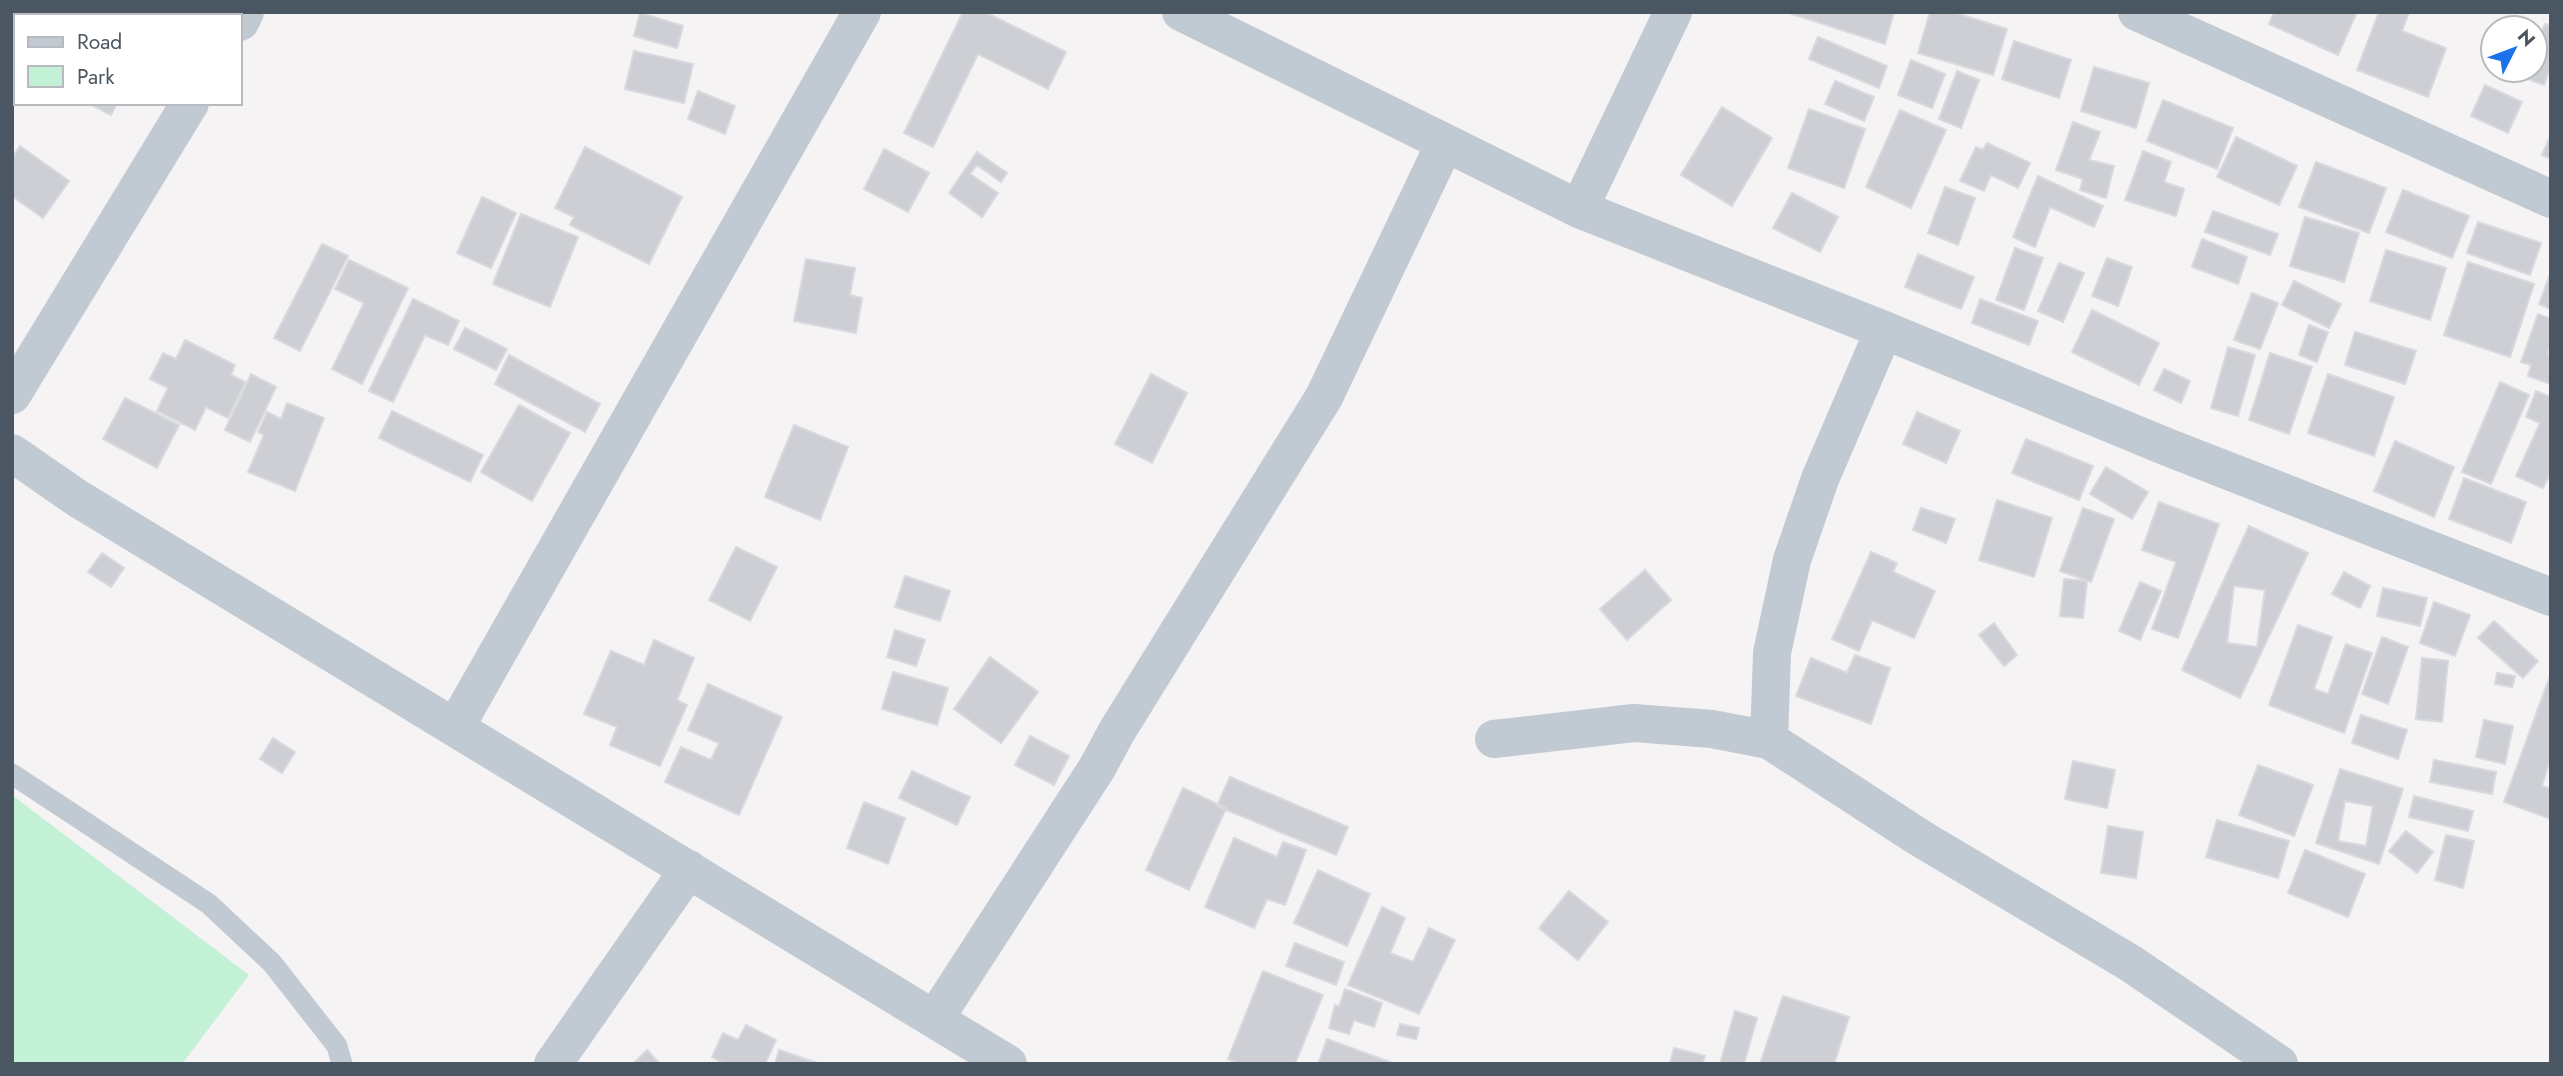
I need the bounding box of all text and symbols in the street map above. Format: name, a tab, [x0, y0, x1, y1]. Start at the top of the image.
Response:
legend	[14, 14, 242, 105]
north arrow	[2479, 14, 2549, 84]
text: N	[2511, 23, 2541, 53]
text: Road	[77, 27, 122, 57]
text: Park	[77, 62, 115, 92]

